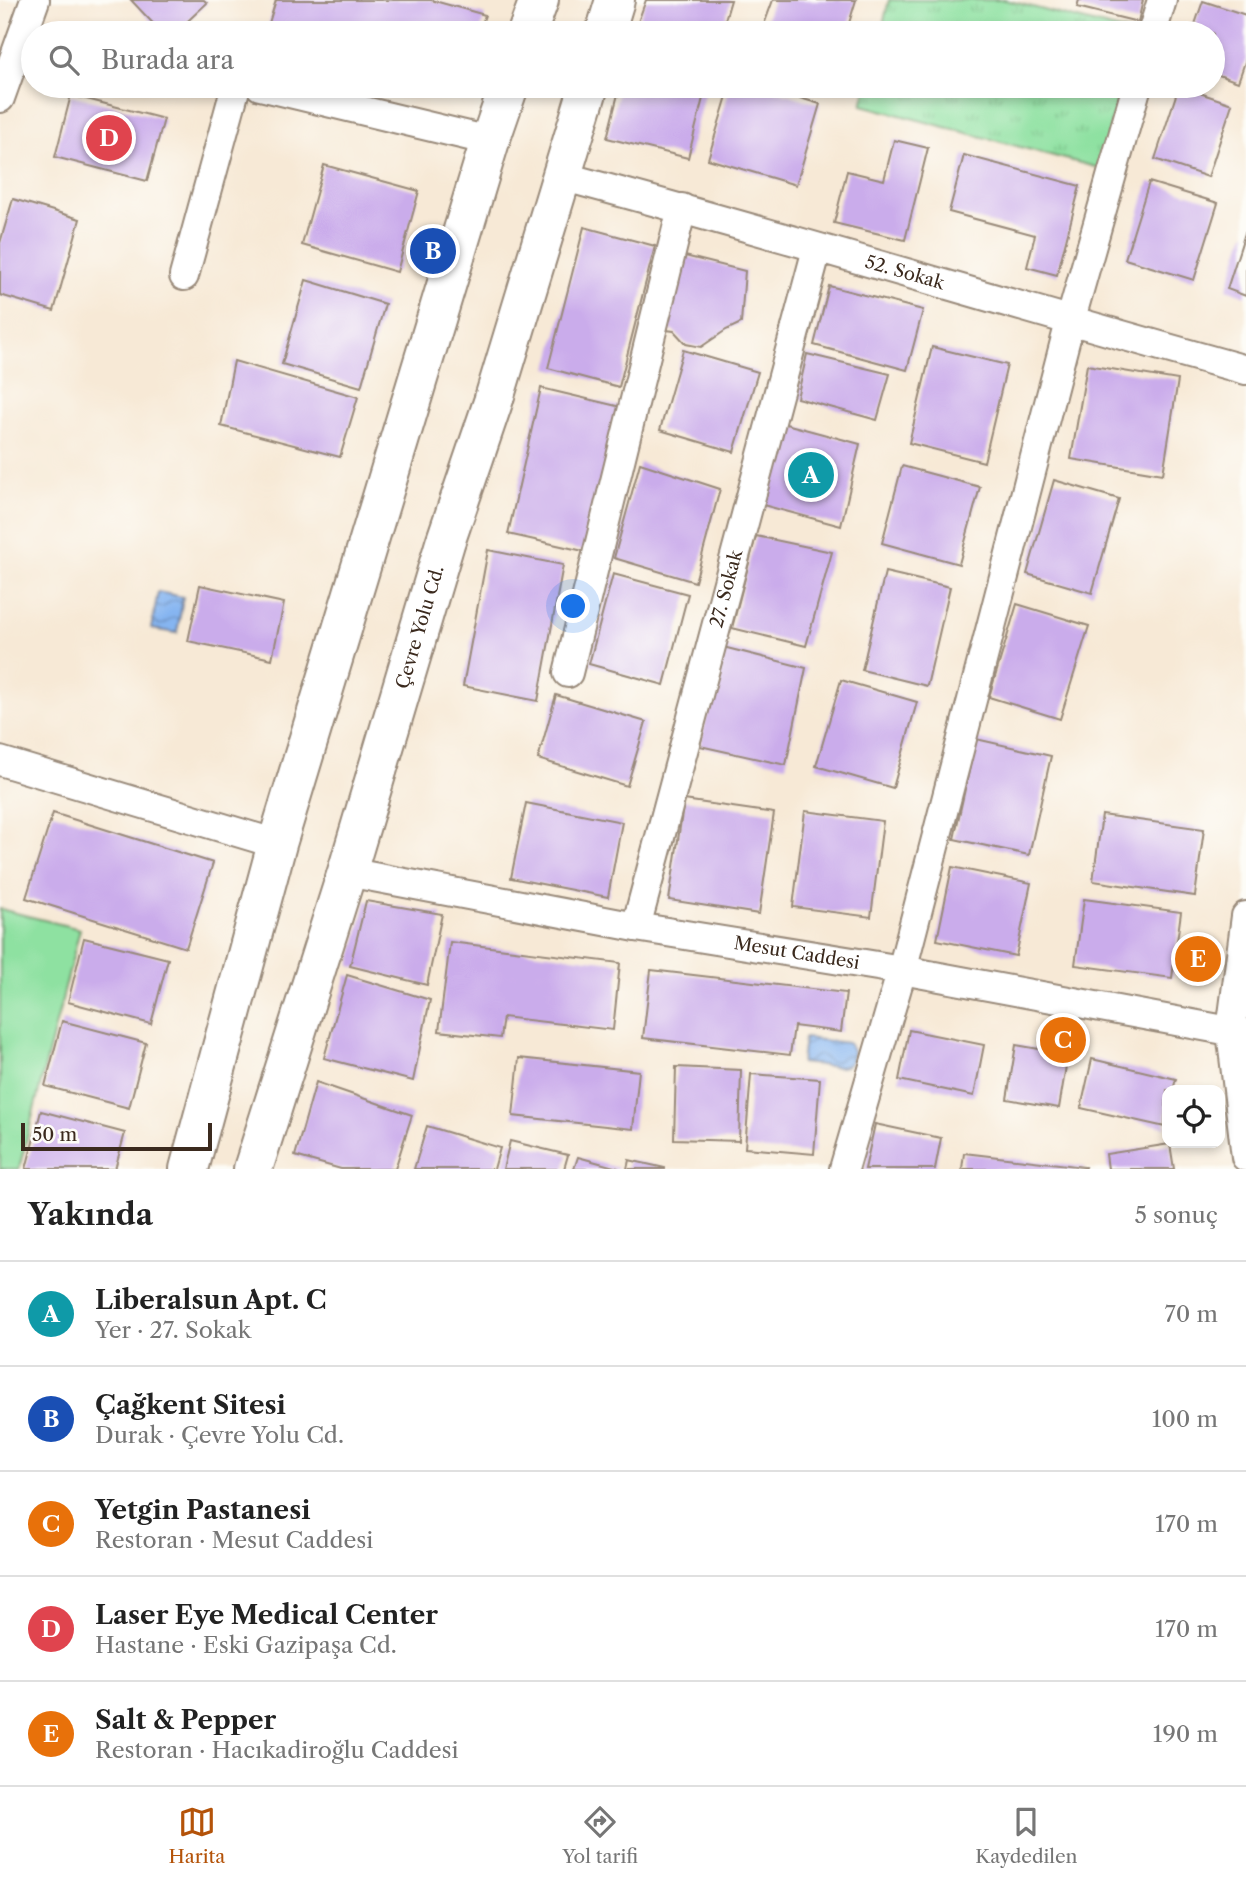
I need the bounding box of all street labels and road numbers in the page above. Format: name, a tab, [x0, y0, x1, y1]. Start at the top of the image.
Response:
street label: 52. Sokak	[863, 251, 948, 295]
street label: 27. Sokak	[705, 546, 748, 630]
street label: Çevre Yolu Cd.	[391, 563, 449, 691]
street label: Mesut Caddesi	[732, 932, 862, 974]

